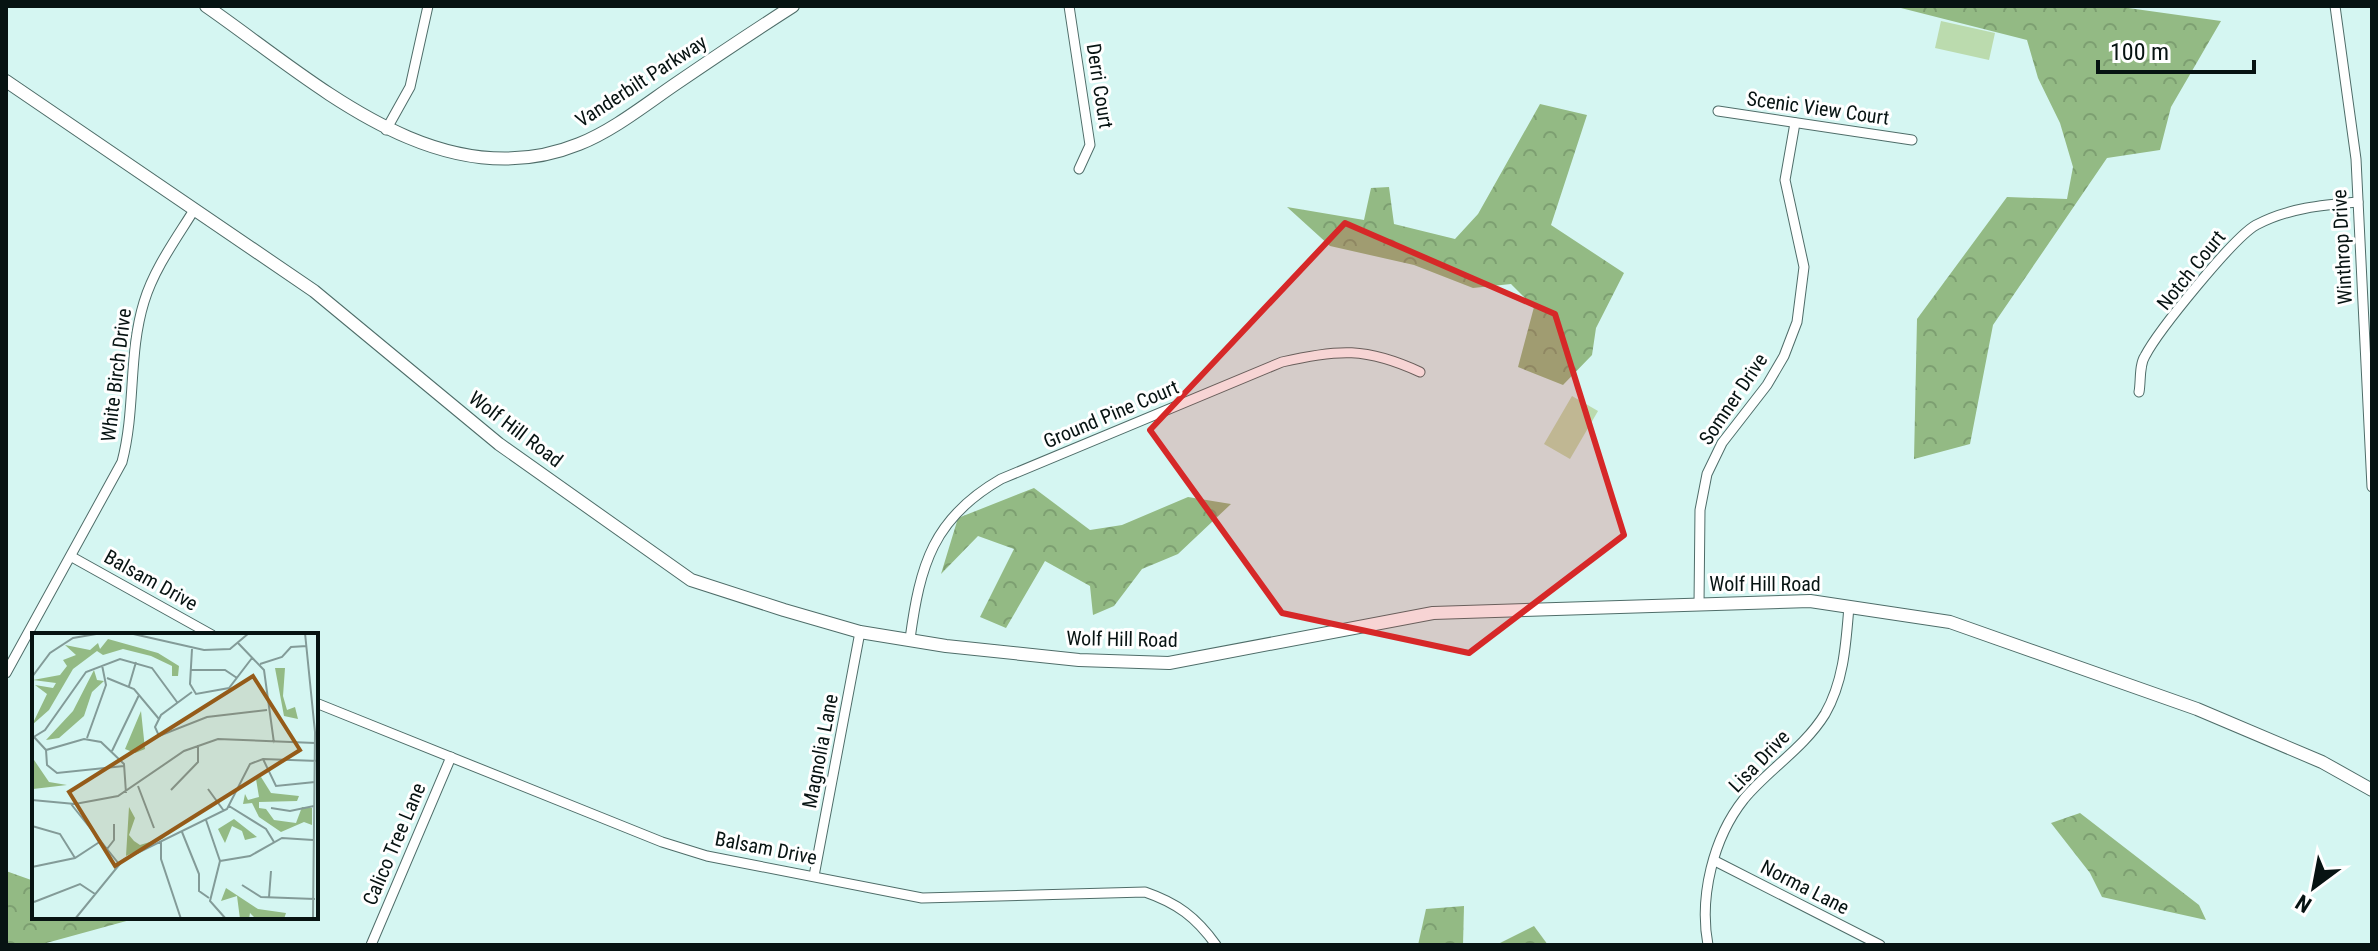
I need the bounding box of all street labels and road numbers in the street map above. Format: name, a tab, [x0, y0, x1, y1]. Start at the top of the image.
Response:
street label: Vanderbilt Parkway	[571, 30, 711, 132]
street label: Derri Court	[1081, 42, 1119, 130]
street label: Scenic View Court	[1745, 86, 1891, 130]
street label: Winthrop Drive	[2327, 189, 2357, 305]
street label: Notch Court	[2152, 225, 2230, 315]
street label: White Birch Drive	[96, 307, 136, 443]
street label: Somner Drive	[1694, 349, 1772, 449]
street label: Ground Pine Court	[1040, 375, 1182, 453]
street label: Wolf Hill Road	[464, 386, 568, 472]
street label: Balsam Drive	[100, 544, 202, 616]
street label: Wolf Hill Road	[1709, 572, 1821, 596]
street label: Wolf Hill Road	[1066, 626, 1178, 652]
street label: Magnolia Lane	[797, 692, 843, 810]
street label: Lisa Drive	[1724, 725, 1794, 797]
street label: Calico Tree Lane	[357, 779, 431, 909]
street label: Balsam Drive	[713, 826, 819, 870]
street label: Norma Lane	[1757, 855, 1853, 919]

